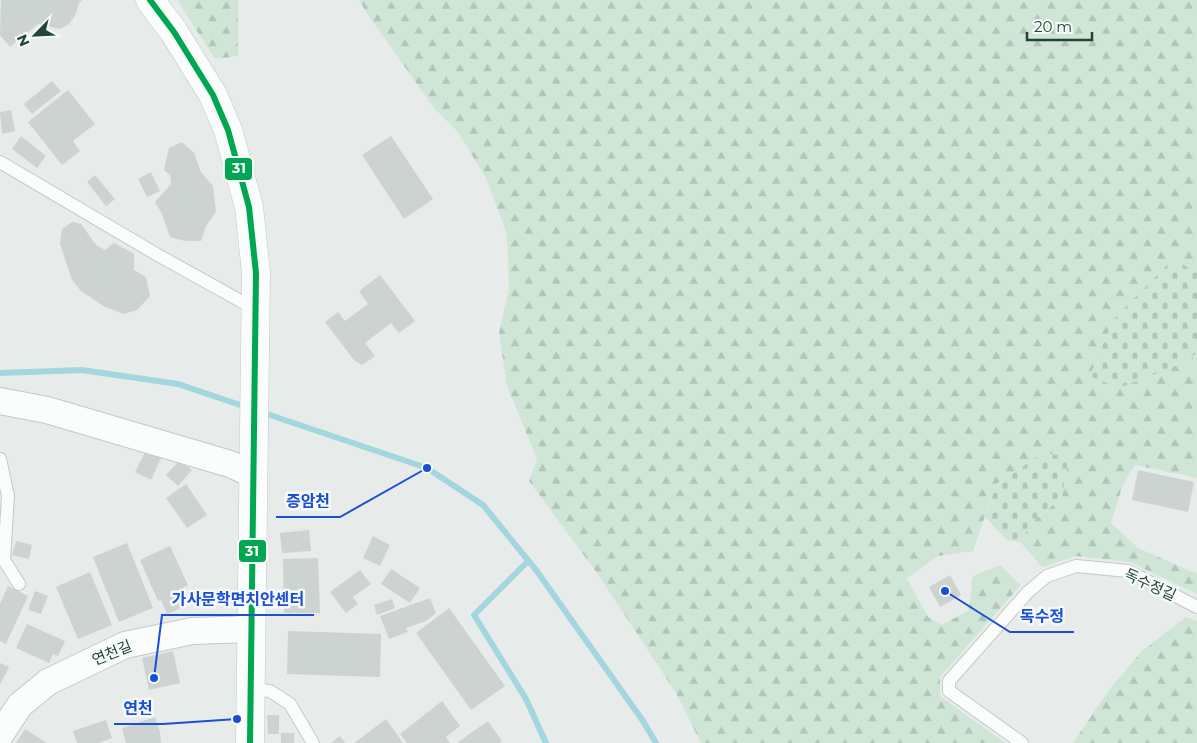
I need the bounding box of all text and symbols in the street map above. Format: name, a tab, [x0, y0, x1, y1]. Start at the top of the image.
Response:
north arrow	[10, 10, 60, 60]
scale bar	[1027, 10, 1092, 42]
text: 20 m	[1034, 17, 1072, 36]
text: N	[13, 31, 34, 49]
line badge: 31	[224, 157, 253, 181]
text: 31	[231, 159, 246, 177]
callout: 증암천	[276, 486, 340, 517]
text: 증암천	[286, 492, 330, 511]
line badge: 31	[238, 539, 267, 563]
text: 31	[244, 542, 259, 560]
street label: 독수정길	[1121, 564, 1179, 605]
callout: 가사문학면치안센터	[162, 584, 314, 615]
text: 가사문학면치안센터	[172, 590, 304, 609]
callout: 독수정	[1010, 601, 1074, 632]
text: 독수정	[1020, 607, 1064, 626]
street label: 연천길	[89, 636, 135, 669]
callout: 연천	[114, 693, 163, 724]
text: 연천	[123, 699, 153, 718]

